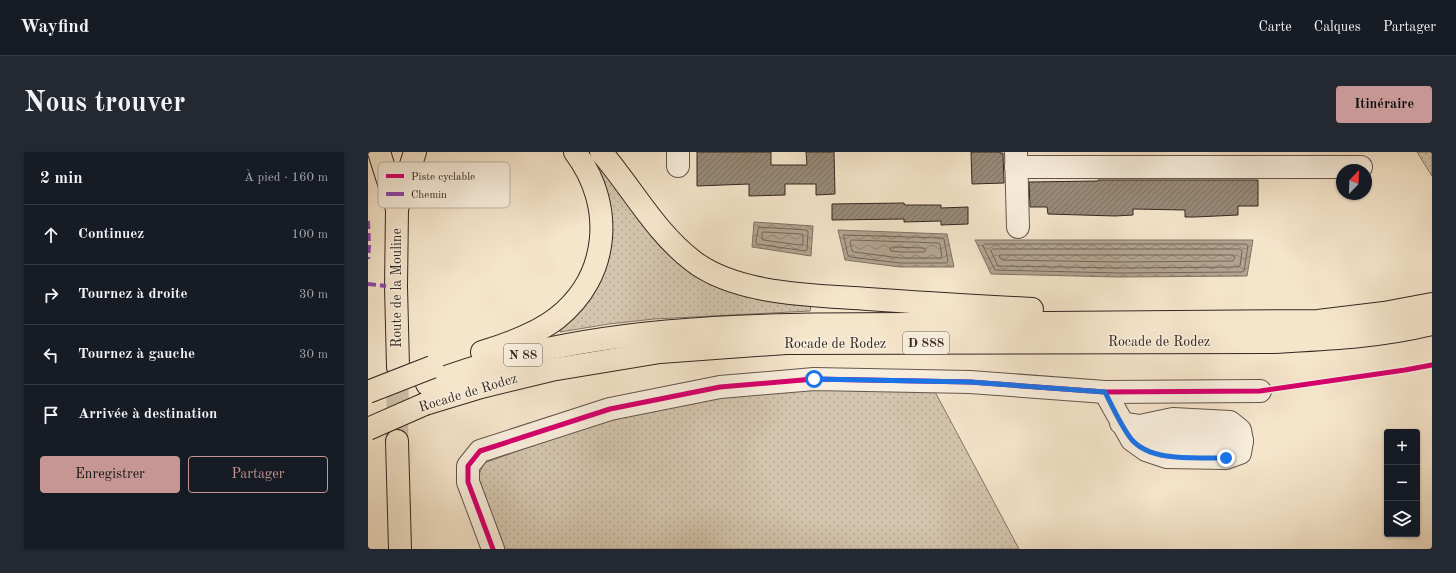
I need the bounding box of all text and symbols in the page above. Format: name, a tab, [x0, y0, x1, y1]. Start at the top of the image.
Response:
text: Wayfind	[20, 18, 89, 37]
text: Carte	[1258, 20, 1292, 34]
text: Calques	[1314, 20, 1361, 34]
text: Partager	[1383, 20, 1436, 34]
button: Itinéraire	[1336, 86, 1432, 123]
text: Nous trouver	[24, 90, 185, 118]
legend	[378, 162, 510, 208]
north arrow	[1336, 164, 1372, 200]
text: 2 min	[40, 170, 83, 187]
text: À pied · 160 m	[244, 171, 328, 184]
text: Piste cyclable	[411, 172, 475, 183]
text: Chemin	[411, 190, 447, 201]
icon: ahead	[40, 224, 62, 246]
text: Continuez	[78, 227, 144, 242]
text: 100 m	[291, 228, 328, 241]
street label: Route de la Mouline	[390, 228, 404, 348]
icon: right	[40, 284, 62, 306]
text: Tournez à droite	[78, 287, 188, 302]
text: 30 m	[299, 288, 328, 301]
road number: D 888	[903, 332, 949, 354]
street label: Rocade de Rodez	[1108, 335, 1210, 349]
street label: Rocade de Rodez	[784, 337, 886, 351]
icon: left	[40, 344, 62, 366]
road number: N 88	[504, 344, 542, 366]
text: Tournez à gauche	[78, 347, 195, 362]
text: 30 m	[299, 348, 328, 361]
route start	[805, 370, 823, 388]
street label: Rocade de Rodez	[417, 371, 519, 415]
icon: arrive	[40, 404, 62, 426]
text: Arrivée à destination	[78, 407, 217, 422]
map controls	[1384, 429, 1420, 537]
button: +	[1384, 429, 1420, 465]
route end	[1217, 449, 1235, 467]
button: Enregistrer	[40, 456, 180, 493]
button: Partager	[188, 456, 328, 493]
button: −	[1384, 465, 1420, 501]
button: layers	[1384, 501, 1420, 537]

